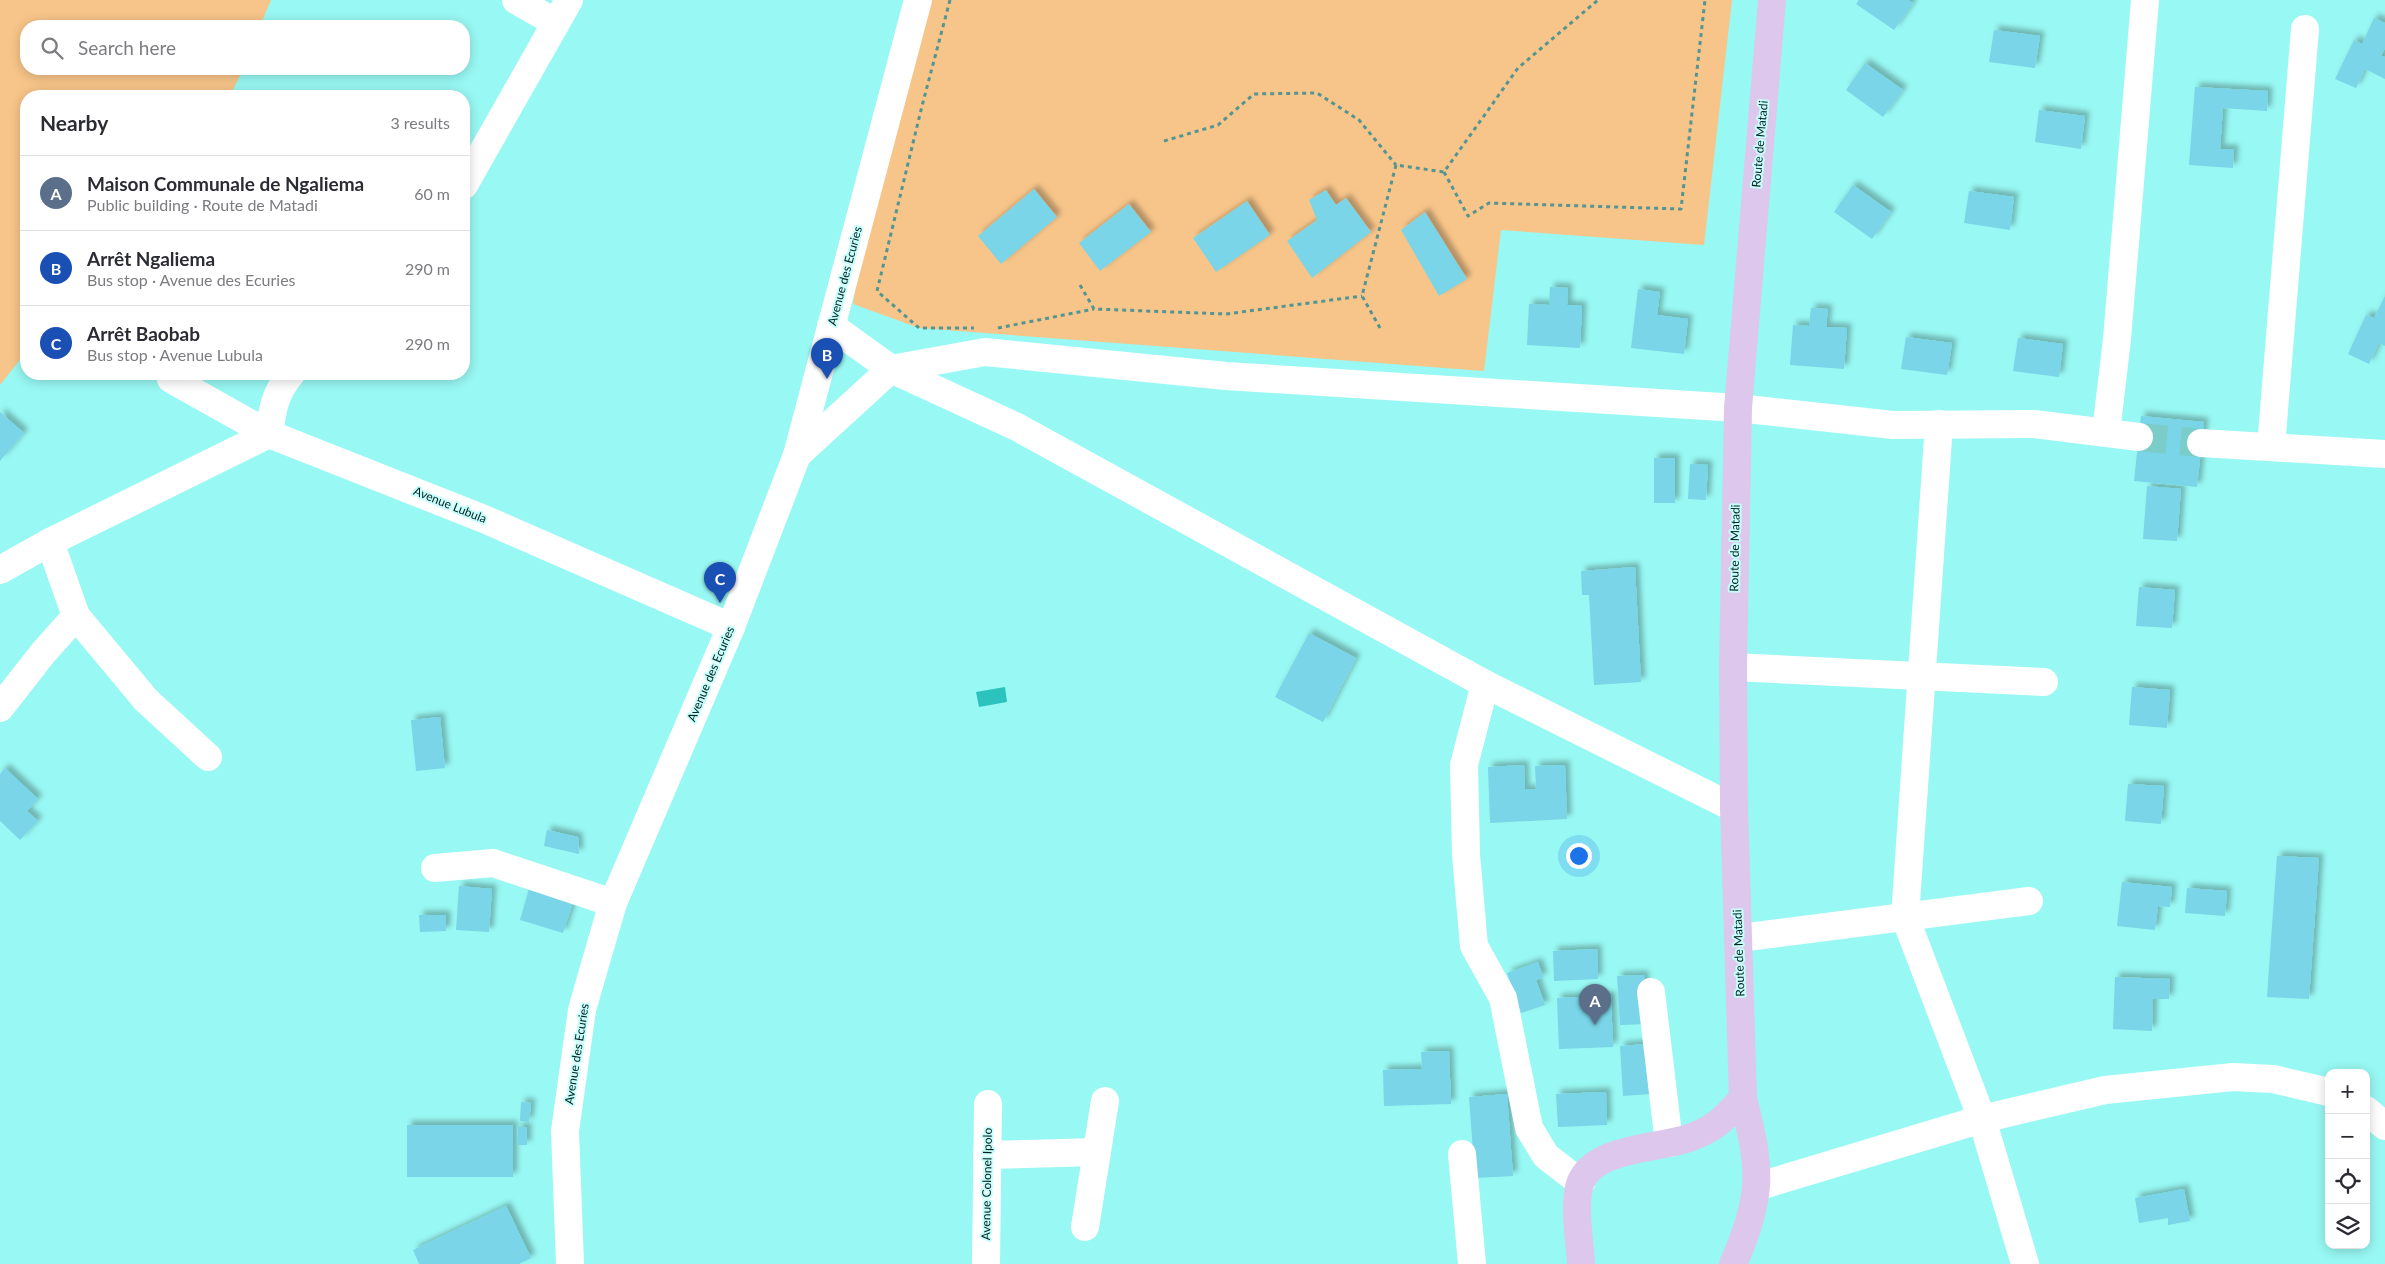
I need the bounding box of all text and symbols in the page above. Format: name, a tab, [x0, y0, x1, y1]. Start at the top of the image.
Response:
search box	[20, 20, 470, 75]
icon: search	[38, 34, 66, 62]
text: Search here	[78, 36, 176, 59]
street label: Route de Matadi	[1748, 100, 1771, 188]
text: Nearby	[40, 110, 108, 135]
text: 3 results	[390, 113, 450, 132]
text: Maison Communale de Ngaliema	[87, 172, 364, 195]
text: A	[50, 184, 62, 203]
text: 60 m	[414, 184, 450, 203]
text: Public building · Route de Matadi	[87, 195, 318, 214]
street label: Avenue des Ecuries	[824, 225, 865, 327]
text: Arrêt Ngaliema	[87, 247, 215, 270]
text: B	[51, 259, 61, 278]
text: 290 m	[405, 259, 450, 278]
text: Bus stop · Avenue des Ecuries	[87, 270, 296, 289]
text: Arrêt Baobab	[87, 322, 200, 345]
text: C	[51, 334, 61, 353]
text: 290 m	[405, 334, 450, 353]
pin: B	[811, 338, 843, 379]
text: Bus stop · Avenue Lubula	[87, 345, 263, 364]
street label: Avenue Lubula	[411, 483, 489, 526]
street label: Route de Matadi	[1726, 504, 1743, 592]
pin: C	[704, 562, 736, 603]
street label: Avenue des Ecuries	[684, 624, 737, 724]
your location	[1566, 843, 1592, 869]
street label: Route de Matadi	[1729, 909, 1748, 997]
pin: A	[1579, 984, 1611, 1025]
street label: Avenue des Ecuries	[561, 1002, 592, 1105]
map controls	[2325, 1069, 2370, 1249]
button: +	[2325, 1069, 2370, 1114]
button: −	[2325, 1114, 2370, 1159]
street label: Avenue Colonel Ipolo	[978, 1127, 995, 1240]
button: locate	[2325, 1159, 2370, 1204]
button: layers	[2325, 1204, 2370, 1249]

